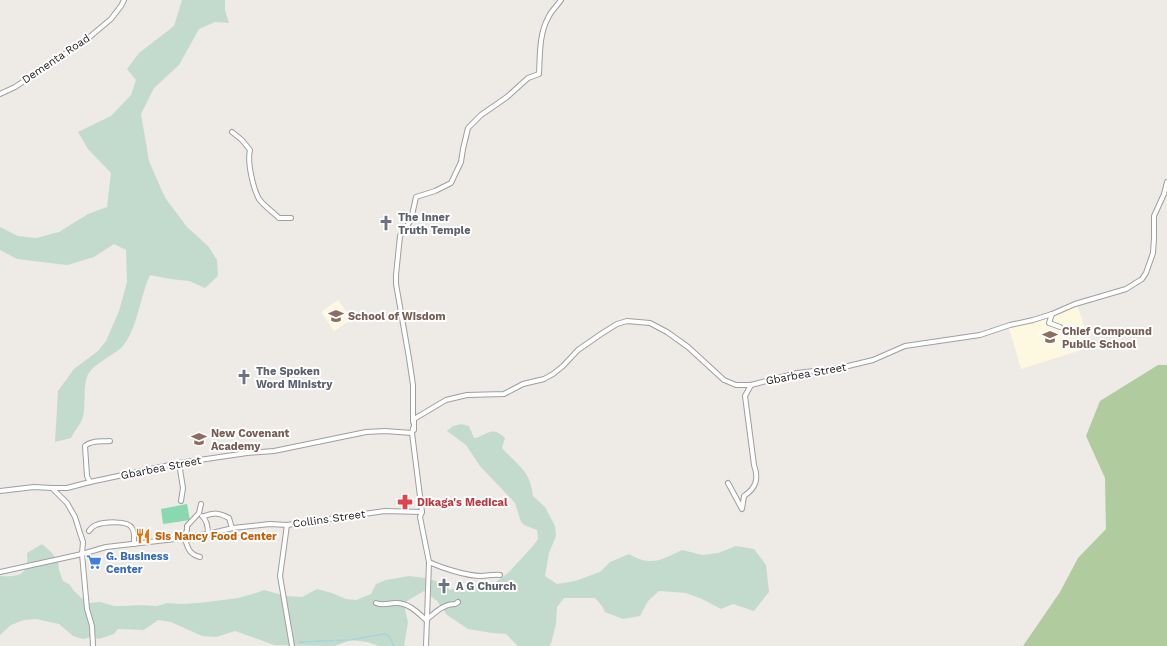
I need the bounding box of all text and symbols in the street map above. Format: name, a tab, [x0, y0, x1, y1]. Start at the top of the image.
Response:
street label: Dementa Road	[20, 32, 92, 86]
place label: The Inner Truth Temple	[398, 211, 471, 237]
church icon: The Inner Truth Temple	[377, 214, 395, 232]
school or university icon: School of Wisdom	[327, 307, 345, 325]
place label: School of Wisdom	[348, 310, 446, 323]
place label: Chief Compound Public School	[1062, 325, 1152, 351]
school or university icon: Chief Compound Public School	[1041, 328, 1059, 346]
street label: Gbarbea Street	[765, 360, 848, 387]
place label: The Spoken Word Ministry	[256, 365, 333, 391]
church icon: The Spoken Word Ministry	[235, 368, 253, 386]
place label: New Covenant Academy	[211, 427, 290, 453]
school or university icon: New Covenant Academy	[190, 430, 208, 448]
street label: Gbarbea Street	[120, 454, 203, 482]
pharmacy icon: Dikaga's Medical	[396, 493, 414, 511]
place label: Dikaga's Medical	[417, 496, 508, 509]
street label: Collins Street	[292, 507, 367, 531]
restaurant icon: Sis Nancy Food Center	[134, 527, 152, 545]
place label: Sis Nancy Food Center	[155, 530, 277, 543]
place label: G. Business Center	[106, 550, 169, 576]
supermarket icon: G. Business Center	[85, 553, 103, 571]
church icon: A G Church	[435, 577, 453, 595]
place label: A G Church	[456, 580, 516, 593]

